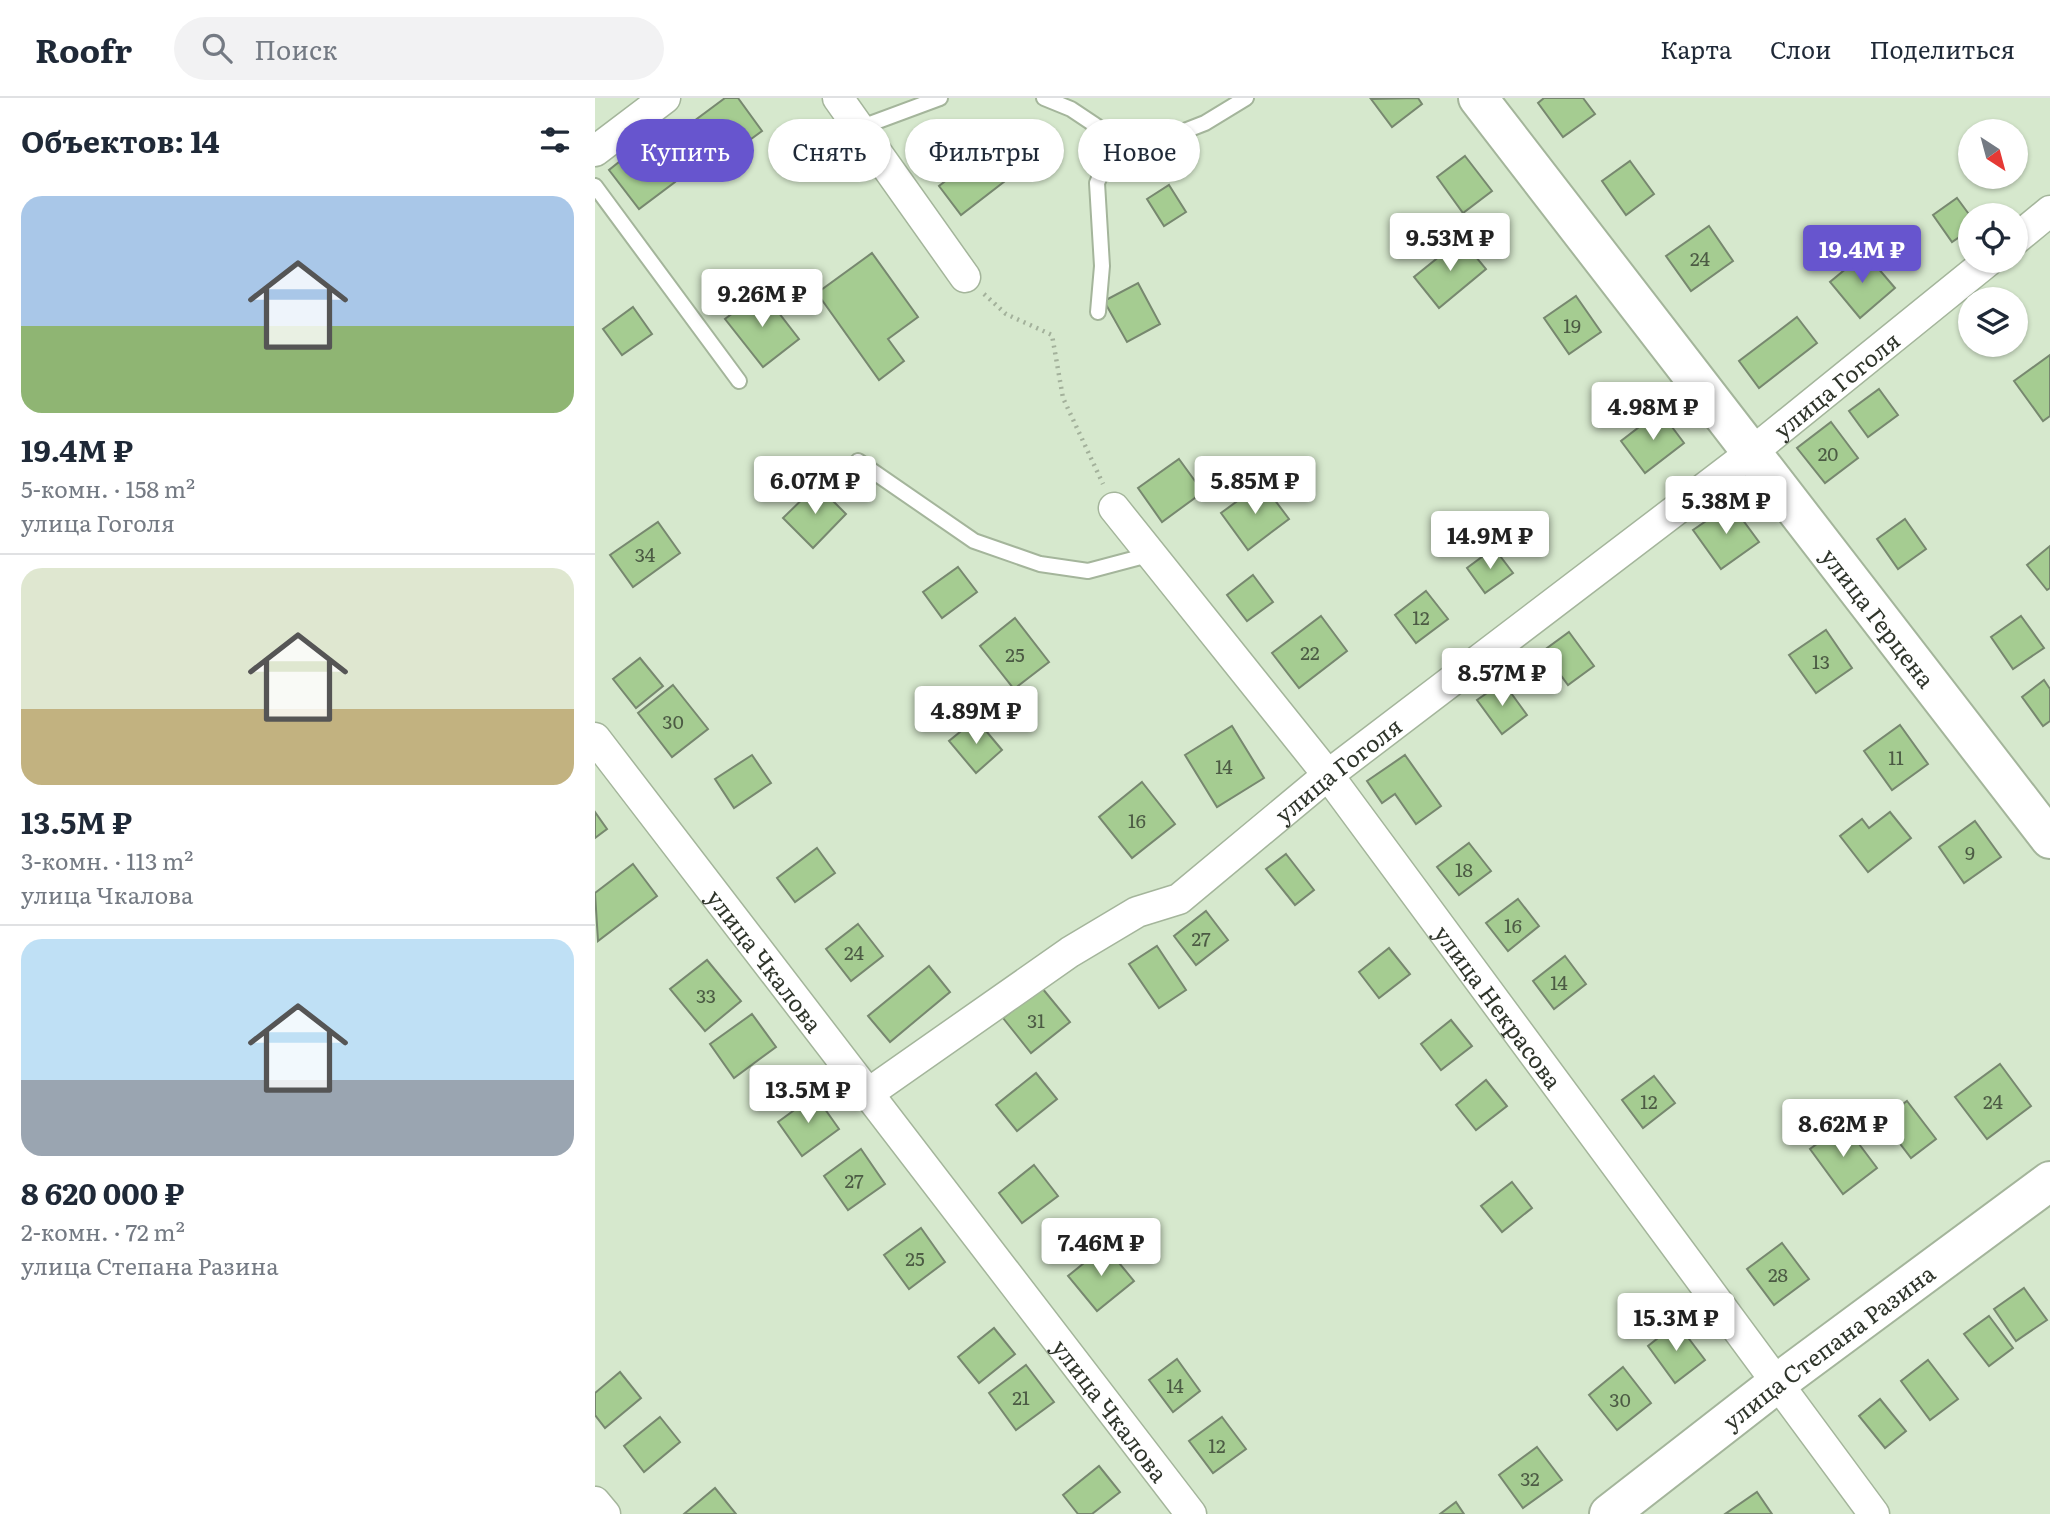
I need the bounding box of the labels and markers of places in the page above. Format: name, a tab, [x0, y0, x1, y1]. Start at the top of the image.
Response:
pin: 9.53M ₽	[1385, 214, 1515, 273]
pin: 19.4M ₽	[1797, 226, 1927, 285]
pin: 9.26M ₽	[697, 270, 827, 329]
pin: 4.98M ₽	[1588, 382, 1718, 442]
pin: 6.07M ₽	[750, 456, 880, 516]
pin: 5.85M ₽	[1190, 456, 1320, 516]
pin: 5.38M ₽	[1661, 476, 1791, 536]
pin: 14.9M ₽	[1425, 512, 1555, 571]
pin: 8.57M ₽	[1437, 648, 1567, 708]
pin: 4.89M ₽	[911, 686, 1041, 746]
pin: 13.5M ₽	[743, 1066, 873, 1125]
pin: 8.62M ₽	[1778, 1100, 1908, 1159]
pin: 7.46M ₽	[1036, 1218, 1166, 1278]
pin: 15.3M ₽	[1611, 1294, 1741, 1353]

